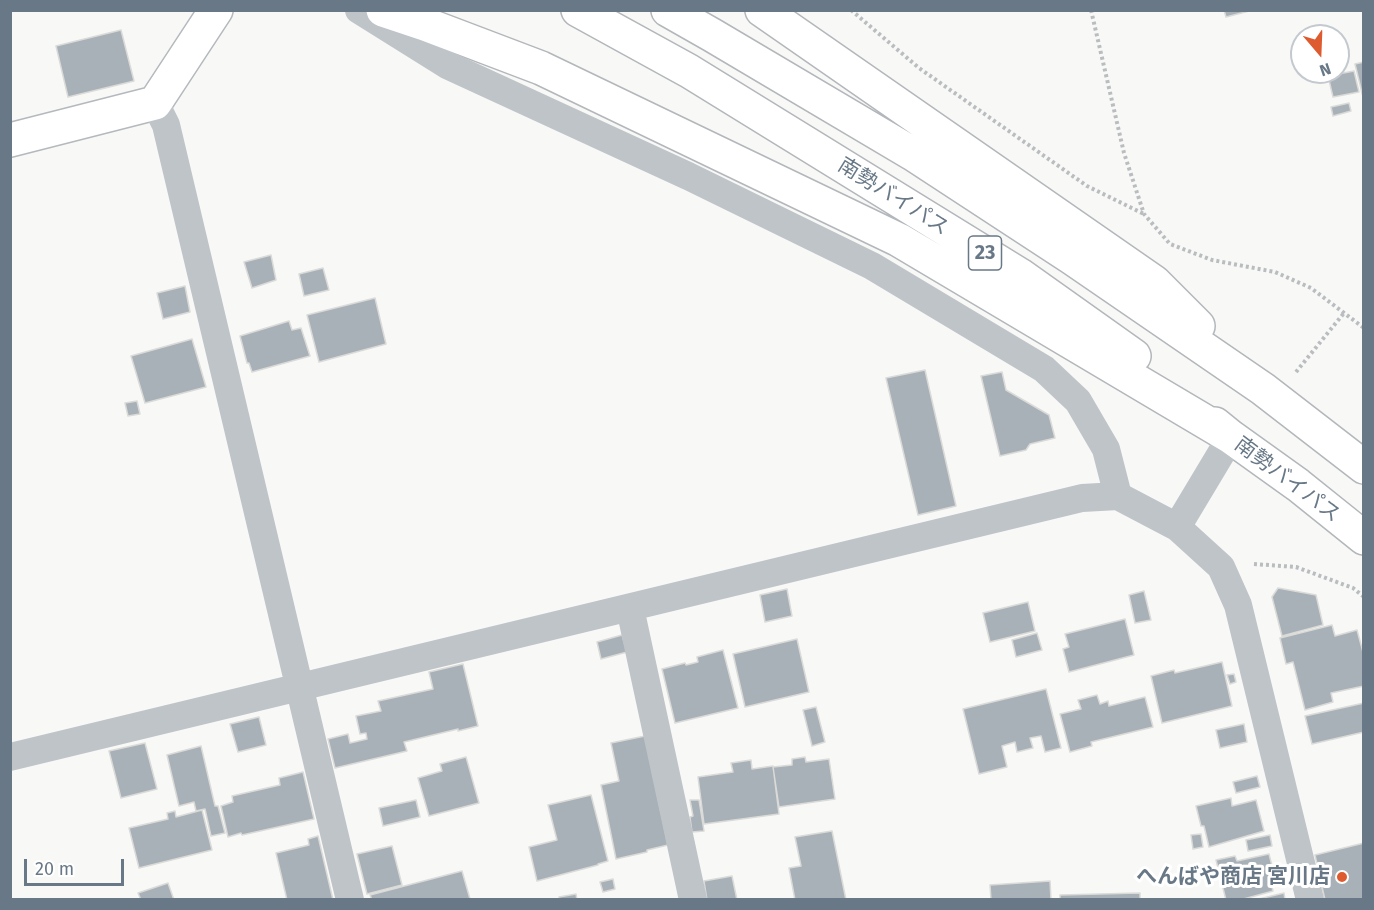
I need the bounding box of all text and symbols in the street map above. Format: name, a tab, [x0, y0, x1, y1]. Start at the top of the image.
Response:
north arrow	[1290, 24, 1350, 84]
text: N	[1317, 59, 1333, 80]
street label: 南勢バイパス	[833, 153, 953, 241]
road number: 23	[968, 236, 1002, 270]
street label: 南勢バイパス	[1229, 432, 1345, 528]
scale bar	[27, 847, 128, 885]
text: 20 m	[35, 858, 74, 880]
place label: へんばや商店 宮川店	[1136, 864, 1330, 890]
marker: へんばや商店 宮川店	[1335, 870, 1349, 884]

